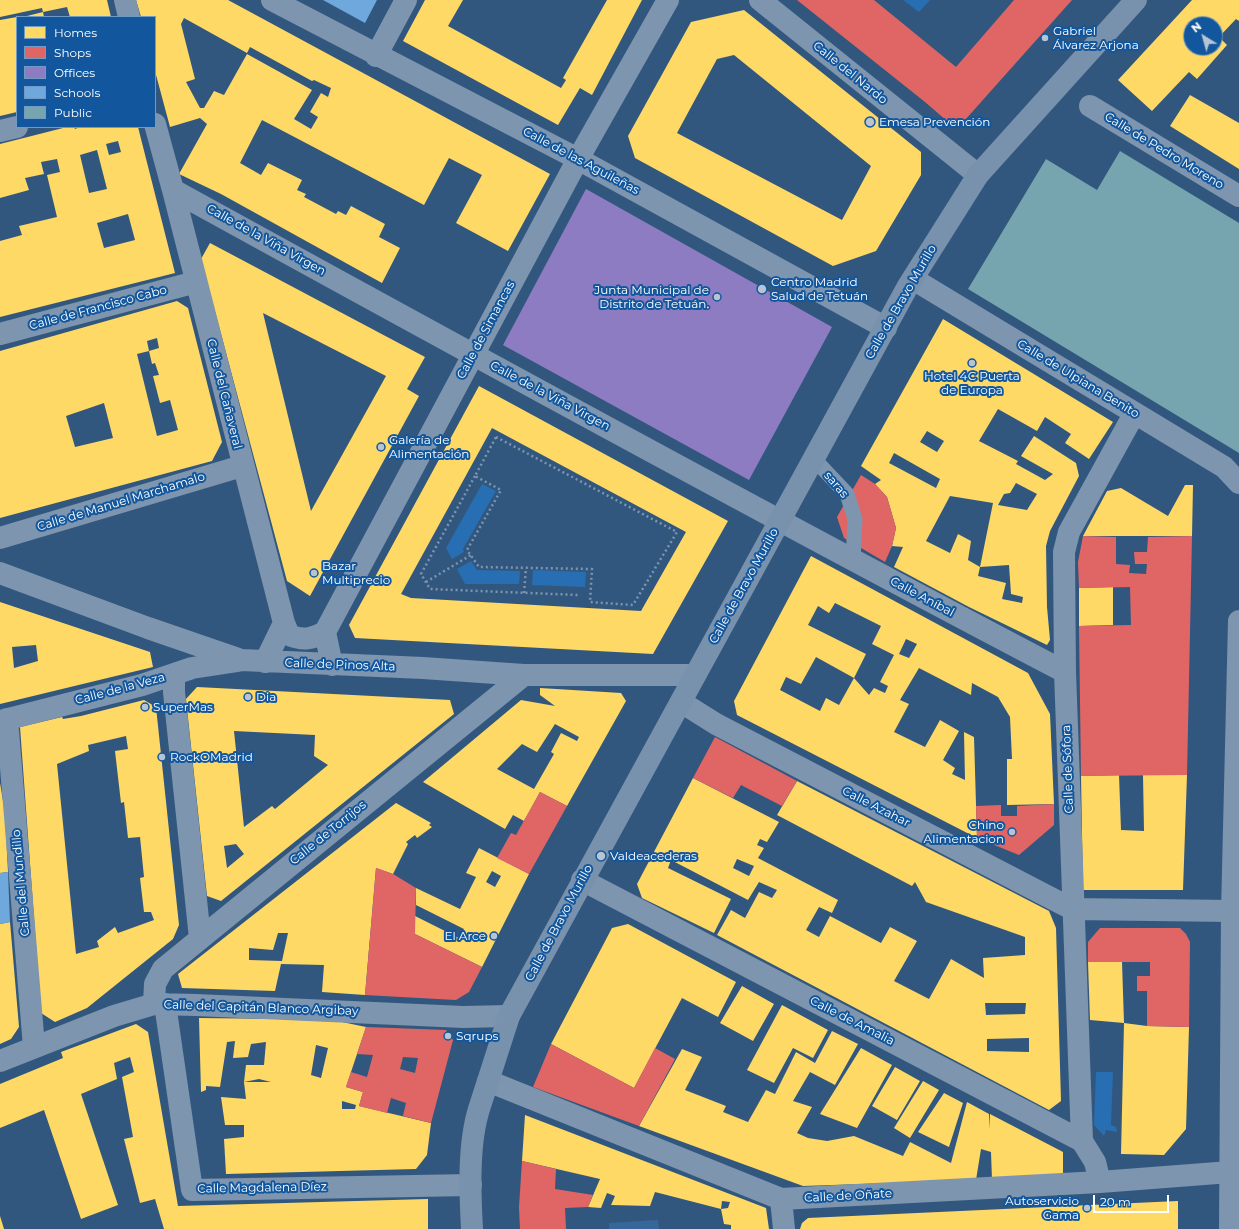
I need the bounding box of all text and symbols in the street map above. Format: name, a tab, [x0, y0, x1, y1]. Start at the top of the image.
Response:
legend	[16, 16, 156, 128]
north arrow	[1183, 16, 1223, 56]
text: N	[1189, 19, 1204, 35]
place label: Gabriel Álvarez Arjona	[1053, 24, 1139, 52]
text: Homes	[54, 25, 97, 40]
marker: Gabriel Álvarez Arjona	[1040, 33, 1050, 43]
street label: Calle del Nardo	[810, 39, 890, 107]
text: Shops	[54, 45, 91, 60]
text: Offices	[54, 65, 95, 80]
text: Schools	[54, 85, 100, 100]
text: Public	[54, 105, 92, 120]
street label: Calle de Pedro Moreno	[1102, 110, 1226, 192]
place label: Emesa Prevención	[879, 115, 990, 129]
marker: Emesa Prevención	[864, 116, 876, 128]
street label: Calle de las Aguileñas	[520, 124, 642, 198]
street label: Calle de la Viña Virgen	[204, 201, 328, 279]
street label: Calle de Bravo Murillo	[862, 242, 940, 362]
place label: Centro Madrid Salud de Tetuán	[771, 275, 868, 303]
street label: Calle de Simancas	[454, 278, 518, 382]
street label: Calle de Francisco Cabo	[28, 283, 168, 333]
place label: Junta Municipal de Distrito de Tetuán.	[594, 283, 709, 311]
marker: Centro Madrid Salud de Tetuán	[756, 283, 768, 295]
marker: Junta Municipal de Distrito de Tetuán.	[712, 292, 722, 302]
street label: Calle del Cañaveral	[203, 337, 245, 451]
street label: Calle de Ulpiana Benito	[1014, 337, 1142, 421]
street label: Calle de la Viña Virgen	[488, 358, 612, 434]
marker: Hotel 4C Puerta de Europa	[967, 358, 977, 368]
place label: Hotel 4C Puerta de Europa	[924, 369, 1020, 397]
place label: Galería de Alimentación	[389, 433, 469, 461]
marker: Galería de Alimentación	[376, 442, 386, 452]
street label: saras	[821, 469, 851, 501]
street label: Calle de Manuel Marchamalo	[35, 470, 207, 534]
street label: Calle de Bravo Murillo	[706, 526, 782, 646]
place label: Bazar Multiprecio	[322, 559, 390, 587]
marker: Bazar Multiprecio	[309, 568, 319, 578]
street label: Calle Aníbal	[887, 574, 957, 620]
street label: Calle de Pinos Alta	[284, 656, 396, 674]
street label: Calle de la Veza	[73, 670, 167, 708]
place label: Dia	[256, 690, 276, 704]
marker: Dia	[243, 692, 253, 702]
place label: SuperMas	[153, 700, 213, 714]
marker: SuperMas	[140, 702, 150, 712]
street label: Calle de Sófora	[1059, 724, 1077, 814]
place label: RockOMadrid	[170, 750, 253, 764]
marker: RockOMadrid	[157, 752, 167, 762]
street label: Calle Azahar	[840, 784, 912, 830]
street label: Calle de Torrijos	[287, 798, 369, 868]
place label: Chino Alimentacion	[924, 818, 1004, 846]
marker: Chino Alimentacion	[1007, 827, 1017, 837]
street label: Calle del Mundillo	[9, 829, 33, 937]
place label: Valdeacederas	[610, 849, 697, 863]
marker: Valdeacederas	[595, 850, 607, 862]
street label: Calle de Bravo Murillo	[522, 862, 596, 984]
place label: El Arce	[444, 929, 486, 943]
marker: El Arce	[489, 931, 499, 941]
street label: Calle de Amalia	[807, 994, 897, 1048]
street label: Calle del Capitán Blanco Argibay	[163, 997, 359, 1019]
place label: Sqrups	[456, 1029, 498, 1043]
marker: Sqrups	[443, 1031, 453, 1041]
street label: Calle Magdalena Díez	[197, 1180, 327, 1196]
street label: Calle de Oñate	[804, 1187, 892, 1205]
scale bar	[1095, 1187, 1171, 1213]
place label: Autoservicio Gama	[1005, 1194, 1079, 1222]
text: 20 m	[1100, 1194, 1131, 1209]
marker: Autoservicio Gama	[1082, 1203, 1092, 1213]

